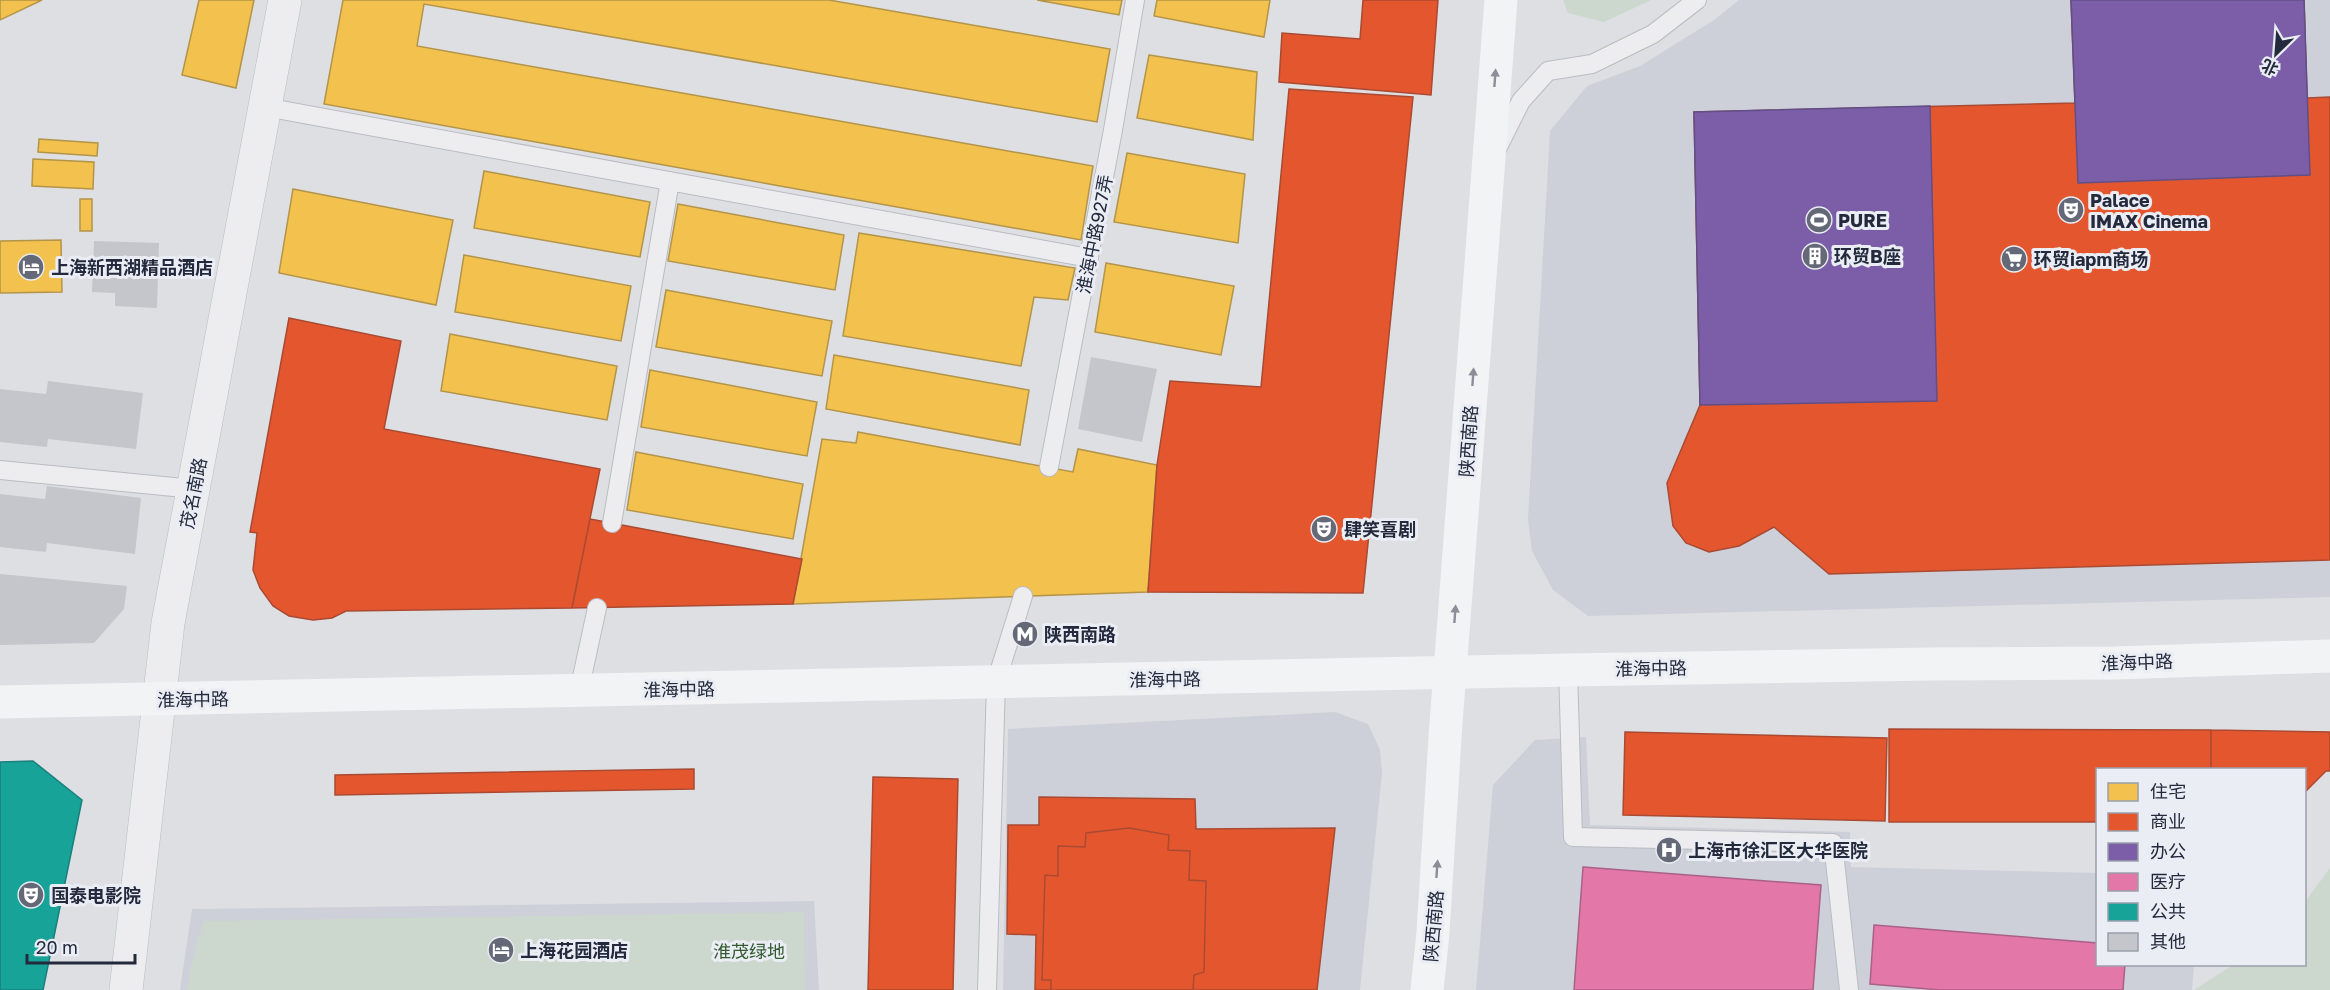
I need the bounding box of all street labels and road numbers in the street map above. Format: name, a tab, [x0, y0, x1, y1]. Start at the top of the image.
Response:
street label: 淮海中路927弄	[1072, 173, 1116, 295]
street label: 陕西南路	[1455, 404, 1481, 478]
street label: 茂名南路	[175, 456, 211, 530]
street label: 淮海中路	[2101, 650, 2173, 674]
street label: 淮海中路	[1615, 656, 1687, 680]
street label: 淮海中路	[1129, 667, 1201, 691]
street label: 淮海中路	[643, 677, 715, 701]
street label: 淮海中路	[157, 687, 229, 711]
street label: 陕西南路	[1419, 889, 1447, 963]

